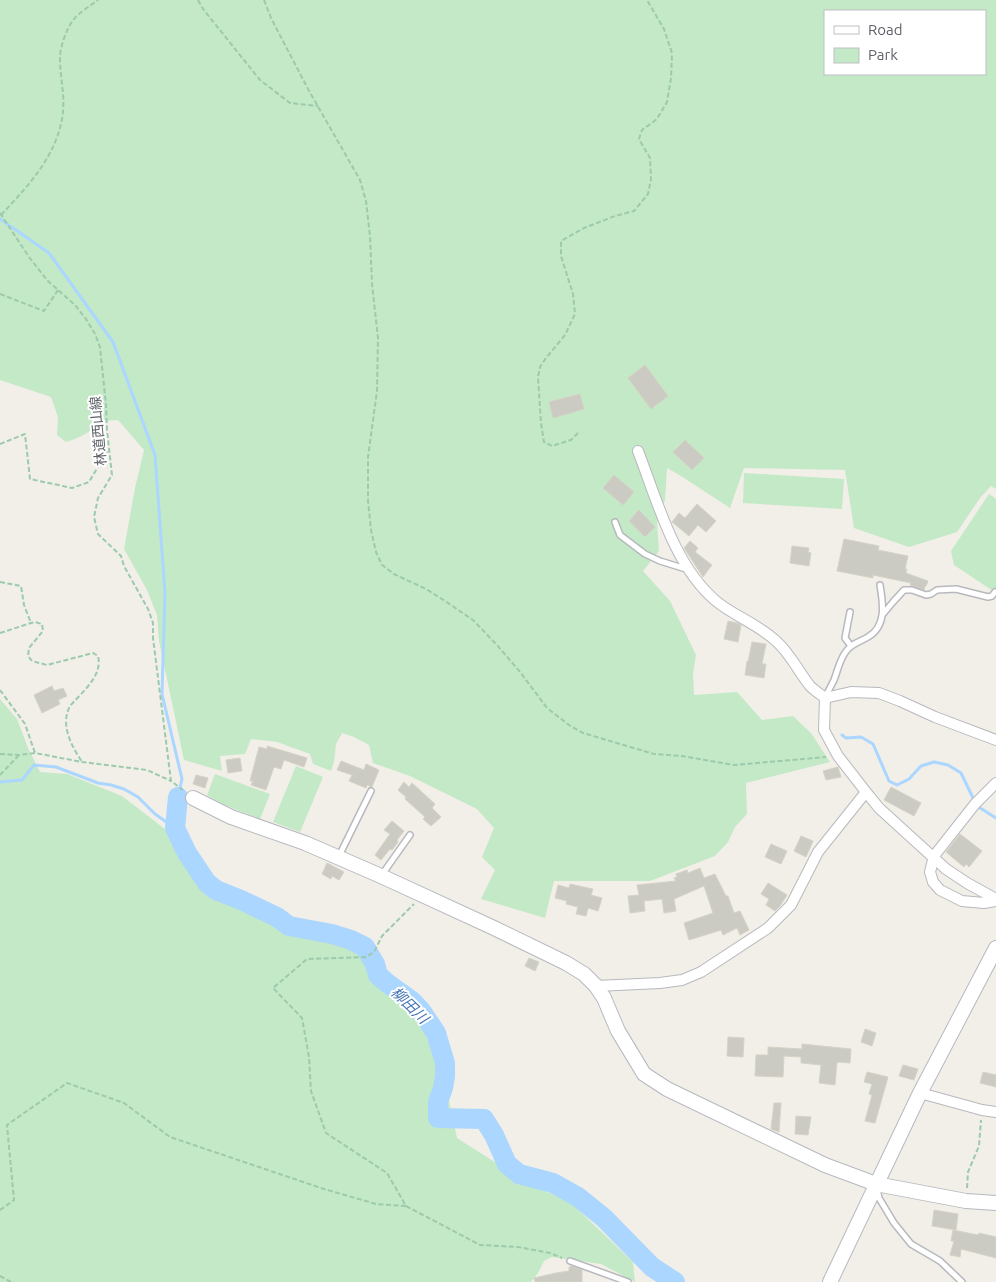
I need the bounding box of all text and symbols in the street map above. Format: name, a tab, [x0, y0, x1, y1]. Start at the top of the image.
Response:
legend	[824, 10, 986, 75]
text: Road	[868, 21, 903, 38]
text: Park	[868, 46, 898, 63]
street label: 林道西山線	[87, 395, 109, 467]
water label: 柳田川	[388, 983, 434, 1028]

